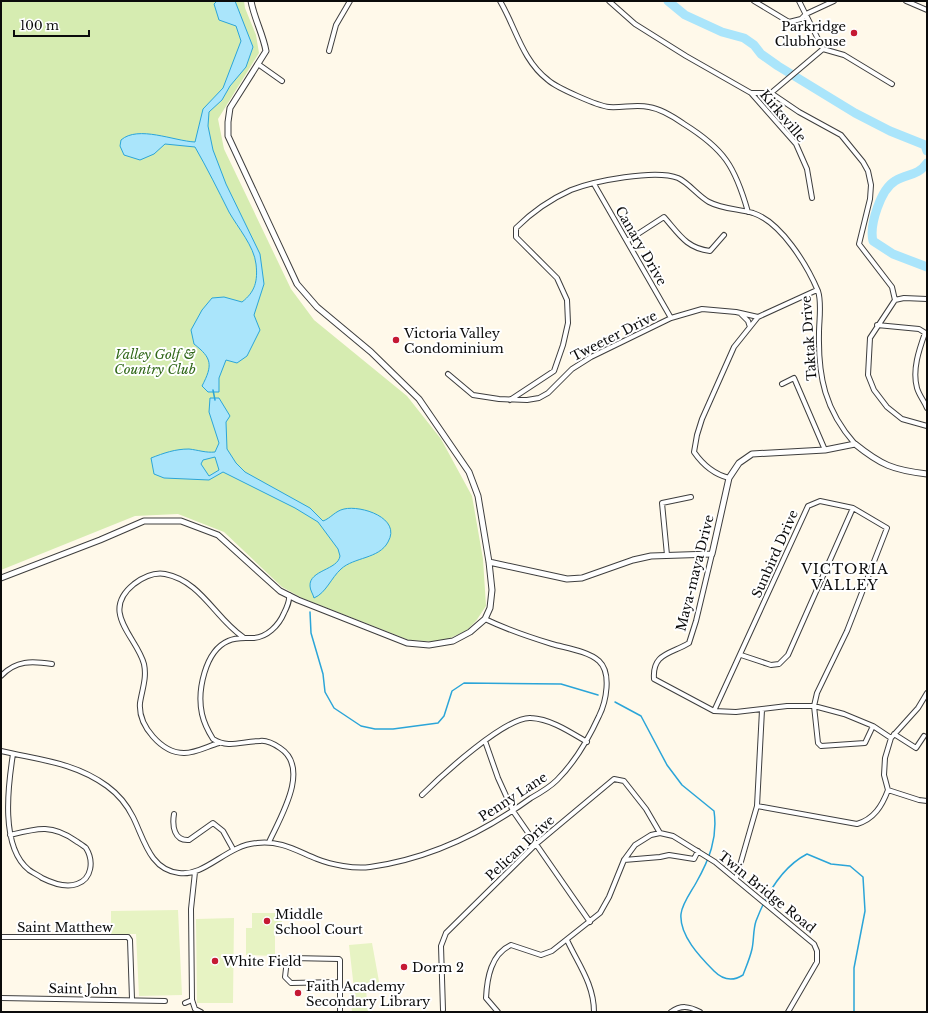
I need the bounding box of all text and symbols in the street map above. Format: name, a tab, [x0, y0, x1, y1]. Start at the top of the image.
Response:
scale bar	[14, 12, 89, 38]
text: 100 m	[20, 18, 59, 33]
place label: Parkridge Clubhouse	[775, 18, 846, 50]
marker: Parkridge Clubhouse	[849, 28, 859, 38]
street label: Kirksville	[756, 86, 810, 146]
street label: Canary Drive	[611, 203, 671, 289]
street label: Taktak Drive	[798, 295, 820, 381]
street label: Tweeter Drive	[568, 307, 660, 365]
place label: Victoria Valley Condominium	[403, 325, 504, 357]
marker: Victoria Valley Condominium	[391, 335, 401, 345]
park label: Valley Golf & Country Club	[114, 346, 196, 378]
street label: Sunbird Drive	[748, 507, 802, 601]
street label: Maya-maya Drive	[672, 513, 718, 633]
district label: VICTORIA VALLEY	[800, 560, 889, 594]
street label: Penny Lane	[476, 769, 550, 825]
street label: Pelican Drive	[482, 812, 558, 884]
street label: Twin Bridge Road	[715, 847, 819, 937]
place label: Middle School Court	[275, 906, 363, 938]
marker: Middle School Court	[262, 916, 272, 926]
street label: Saint Matthew	[17, 919, 113, 936]
place label: White Field	[222, 953, 302, 970]
marker: White Field	[210, 956, 220, 966]
place label: Dorm 2	[412, 959, 464, 976]
marker: Dorm 2	[399, 962, 409, 972]
place label: Faith Academy Secondary Library	[306, 978, 431, 1010]
street label: Saint John	[48, 980, 118, 998]
marker: Faith Academy Secondary Library	[293, 988, 303, 998]

